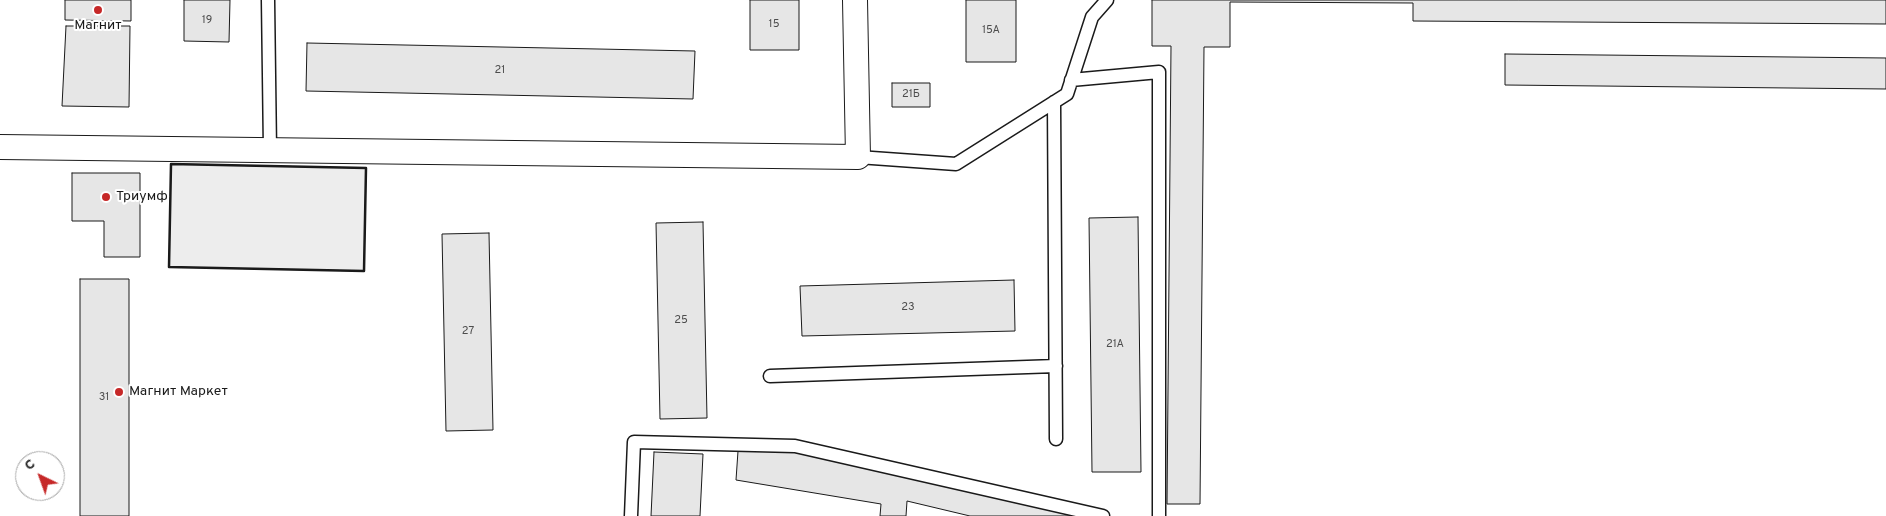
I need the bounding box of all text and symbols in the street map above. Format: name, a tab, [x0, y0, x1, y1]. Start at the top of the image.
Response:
marker: Магнит	[92, 4, 104, 16]
house number: 19	[202, 14, 212, 28]
place label: Магнит	[74, 18, 122, 34]
house number: 15	[769, 18, 779, 32]
house number: 15А	[982, 24, 1000, 38]
house number: 21	[495, 64, 505, 78]
house number: 21Б	[902, 88, 920, 102]
place label: Триумф	[116, 189, 168, 205]
marker: Триумф	[100, 191, 112, 203]
house number: 23	[901, 301, 915, 315]
house number: 25	[674, 314, 688, 328]
house number: 27	[462, 325, 474, 339]
house number: 21А	[1106, 338, 1124, 352]
place label: Магнит Маркет	[129, 384, 228, 400]
marker: Магнит Маркет	[113, 386, 125, 398]
house number: 31	[99, 391, 109, 405]
north arrow	[15, 451, 65, 501]
text: С	[21, 456, 39, 475]

